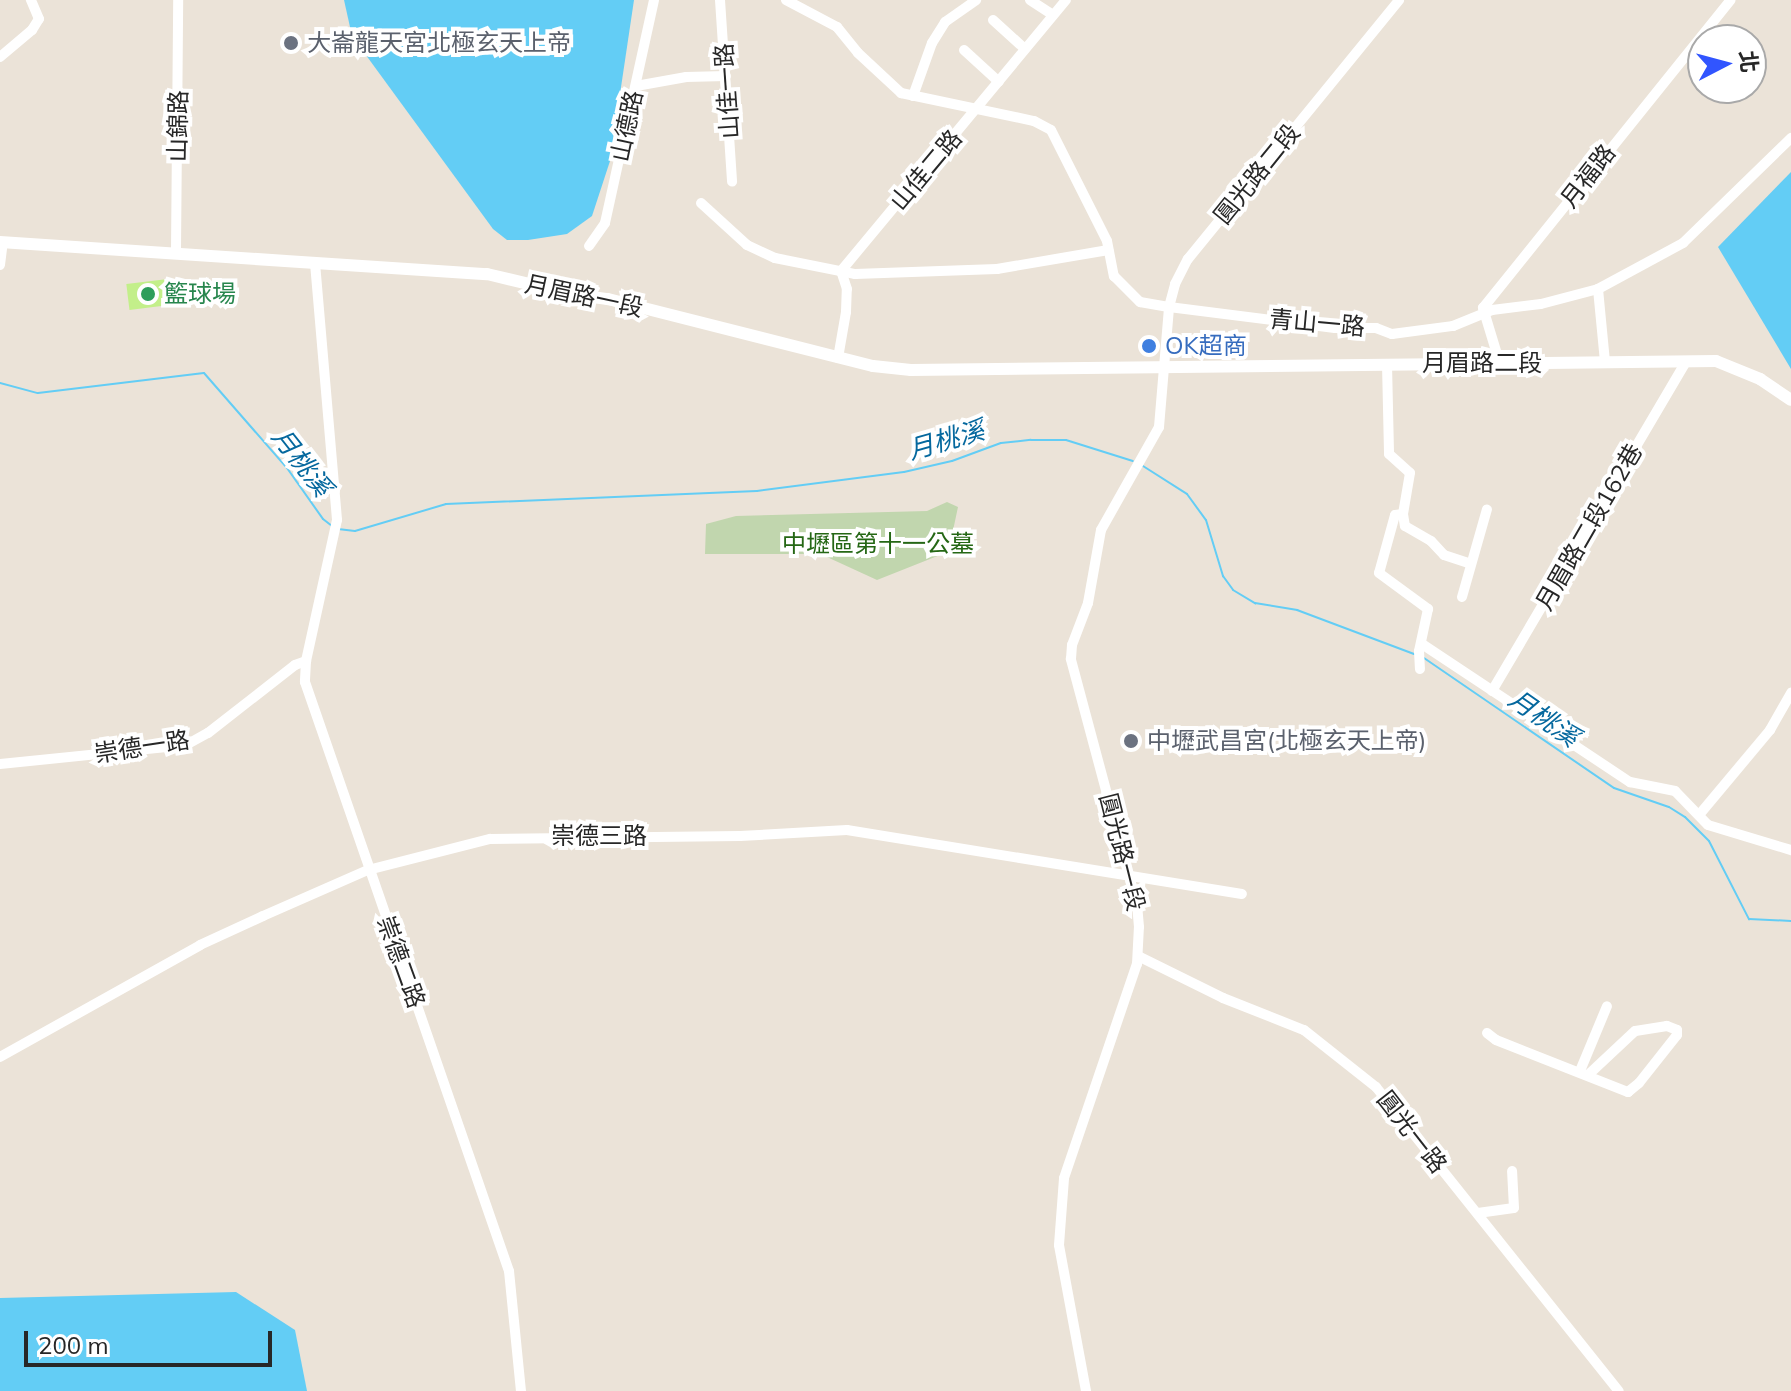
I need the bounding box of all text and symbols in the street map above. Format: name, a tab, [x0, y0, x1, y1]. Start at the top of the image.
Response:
north arrow	[1687, 24, 1767, 104]
place label: 大崙龍天宮北極玄天上帝	[307, 29, 571, 57]
marker: 大崙龍天宮北極玄天上帝	[282, 34, 300, 52]
street label: 山佳一路	[709, 42, 745, 140]
text: 北	[1734, 49, 1764, 74]
street label: 山德路	[605, 88, 649, 164]
street label: 山錦路	[163, 90, 193, 162]
street label: 圓光路二段	[1208, 118, 1306, 230]
street label: 山佳二路	[884, 124, 968, 216]
street label: 月福路	[1554, 139, 1622, 213]
street label: 月眉路一段	[522, 269, 646, 323]
place label: 籃球場	[164, 280, 236, 308]
marker: 籃球場	[139, 285, 157, 303]
street label: 青山一路	[1268, 304, 1366, 342]
place label: OK超商	[1165, 332, 1247, 360]
marker: OK超商	[1140, 337, 1158, 355]
street label: 月眉路二段	[1422, 349, 1542, 377]
water label: 月桃溪	[904, 414, 988, 466]
water label: 月桃溪	[266, 422, 338, 502]
street label: 月眉路二段162巷	[1530, 439, 1648, 615]
park label: 中壢區第十一公墓	[782, 530, 974, 558]
water label: 月桃溪	[1503, 683, 1585, 753]
street label: 崇德一路	[92, 725, 192, 769]
place label: 中壢武昌宮(北極玄天上帝)	[1147, 727, 1426, 755]
marker: 中壢武昌宮(北極玄天上帝)	[1122, 732, 1140, 750]
street label: 圓光路一段	[1094, 790, 1150, 914]
street label: 崇德三路	[551, 822, 647, 850]
street label: 崇德二路	[371, 912, 431, 1012]
street label: 圓光一路	[1371, 1085, 1453, 1179]
scale bar	[28, 1315, 276, 1365]
text: 200 m	[38, 1330, 109, 1360]

